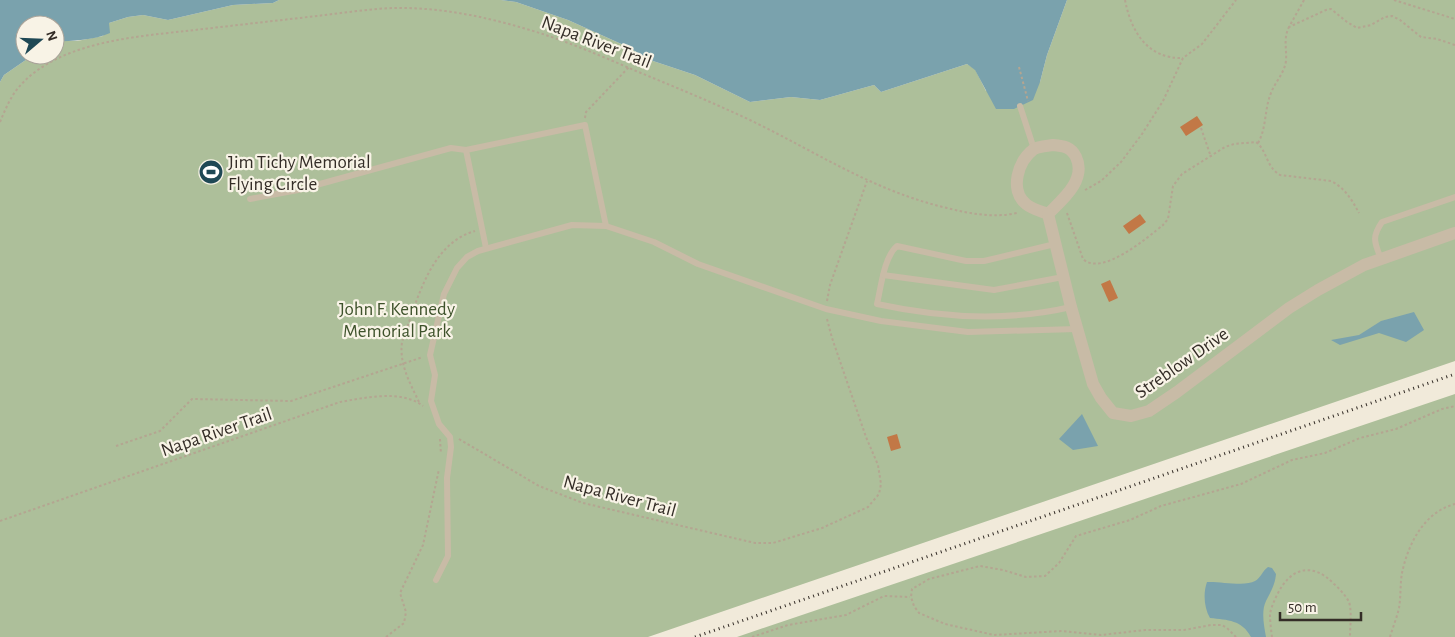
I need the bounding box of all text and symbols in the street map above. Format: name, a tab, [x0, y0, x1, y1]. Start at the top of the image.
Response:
street label: Napa River Trail	[539, 13, 654, 72]
north arrow	[15, 15, 65, 65]
text: N	[43, 29, 60, 43]
place label: Jim Tichy Memorial Flying Circle	[228, 153, 371, 194]
sports icon: Jim Tichy Memorial Flying Circle	[198, 159, 224, 185]
park label: John F. Kennedy Memorial Park	[339, 300, 455, 341]
street label: Streblow Drive	[1132, 324, 1232, 402]
street label: Napa River Trail	[159, 405, 274, 460]
street label: Napa River Trail	[561, 472, 678, 521]
scale bar	[1280, 590, 1361, 622]
text: 50 m	[1288, 600, 1317, 615]

